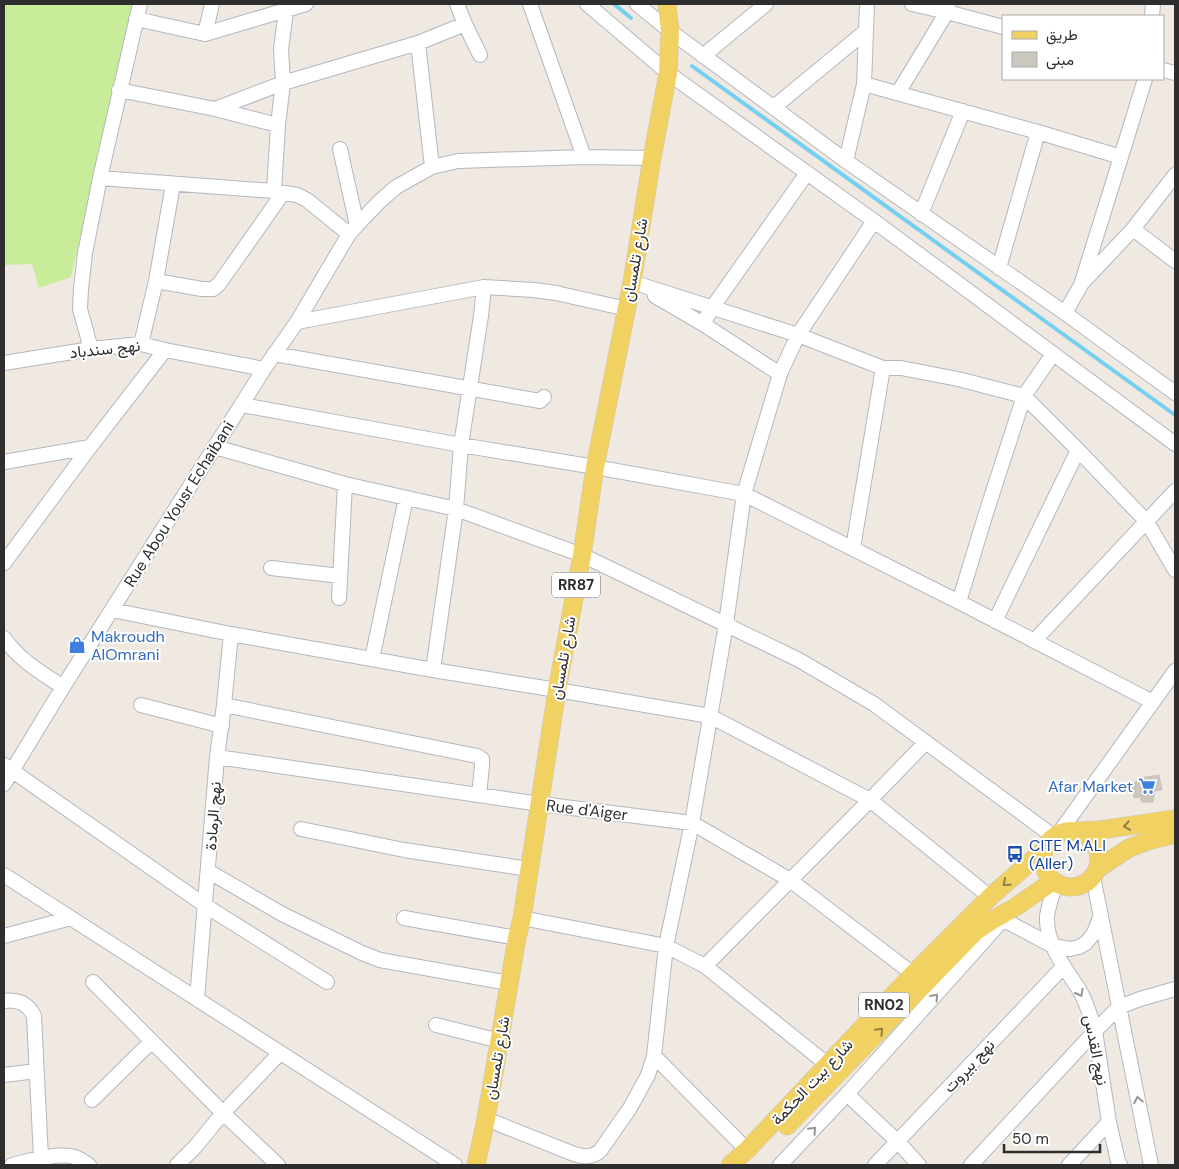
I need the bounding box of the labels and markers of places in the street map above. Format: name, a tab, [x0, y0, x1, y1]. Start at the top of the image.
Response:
place label: Makroudh AlOmrani	[91, 626, 165, 665]
shop icon: Makroudh AlOmrani	[67, 635, 87, 655]
place label: Afar Market	[1048, 776, 1133, 797]
supermarket icon: Afar Market	[1137, 776, 1157, 796]
place label: CITE M.ALI (Aller)	[1029, 835, 1106, 874]
bus stop icon: CITE M.ALI (Aller)	[1005, 844, 1025, 864]

